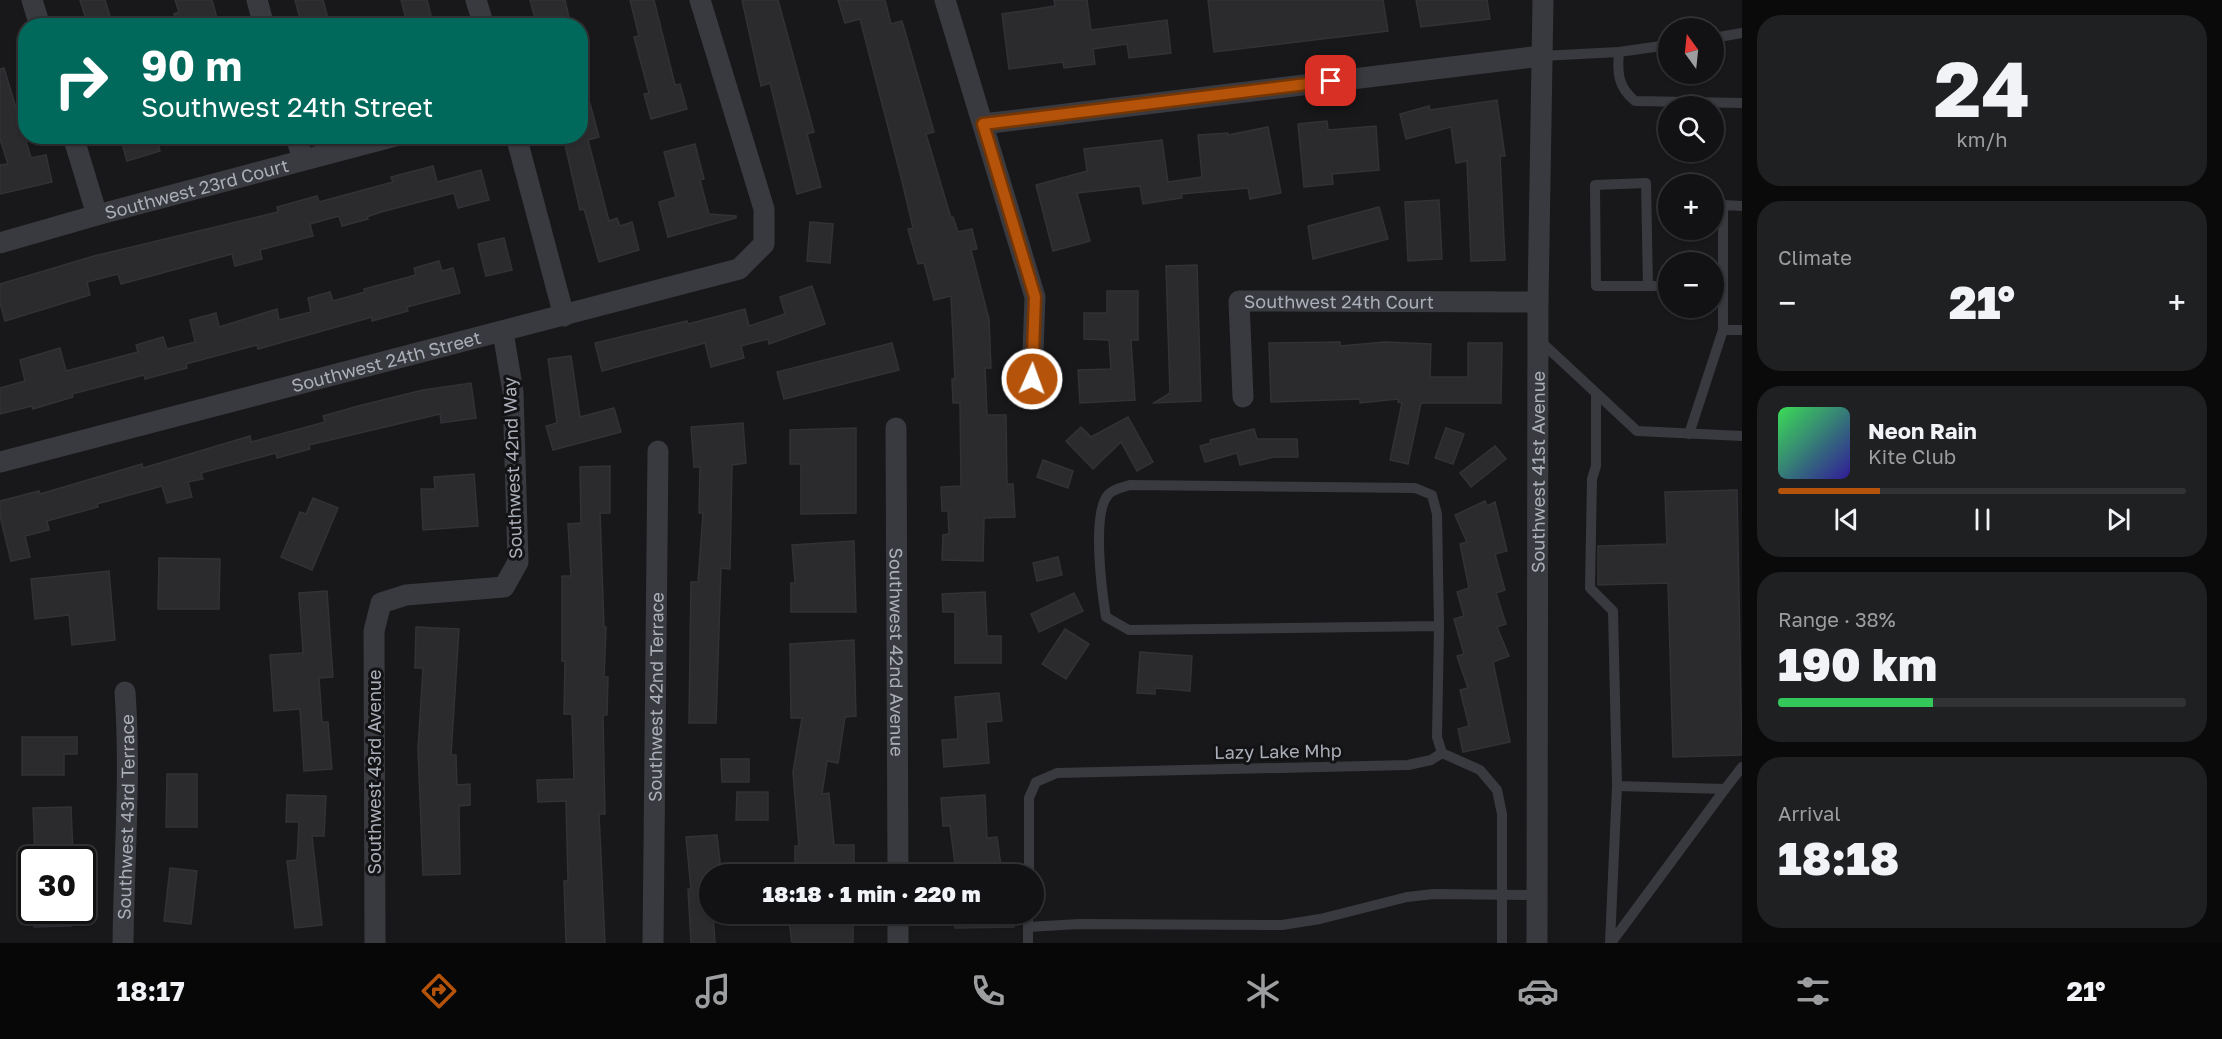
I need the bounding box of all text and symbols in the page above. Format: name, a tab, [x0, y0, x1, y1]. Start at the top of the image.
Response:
north arrow	[1658, 18, 1724, 84]
map controls	[1658, 18, 1724, 318]
text: 90 m	[141, 40, 242, 90]
text: 24	[1934, 41, 2030, 134]
icon: right	[42, 42, 120, 120]
pin	[1305, 55, 1356, 106]
icon: arrive	[1314, 64, 1347, 97]
text: Southwest 24th Street	[141, 91, 433, 123]
button: search	[1658, 96, 1724, 162]
text: km/h	[1957, 127, 2007, 151]
street label: Southwest 23rd Court	[102, 154, 291, 223]
button: +	[1658, 174, 1724, 240]
text: Climate	[1778, 245, 1852, 269]
button: −	[1658, 252, 1724, 318]
text: 21°	[1949, 275, 2015, 329]
text: −	[1778, 283, 1796, 322]
text: +	[2168, 283, 2186, 322]
street label: Southwest 24th Court	[1244, 290, 1434, 313]
street label: Southwest 24th Street	[289, 326, 483, 396]
position arrow	[1000, 347, 1064, 411]
street label: Southwest 41st Avenue	[1527, 371, 1549, 573]
street label: Southwest 42nd Way	[498, 377, 526, 559]
text: Neon Rain	[1868, 417, 1977, 444]
text: Kite Club	[1868, 444, 1956, 468]
icon: previous	[1830, 503, 1863, 536]
icon: pause	[1966, 503, 1999, 536]
icon: next	[2102, 503, 2135, 536]
street label: Southwest 42nd Avenue	[886, 547, 908, 757]
street label: Southwest 42nd Terrace	[643, 592, 668, 802]
text: Range · 38%	[1778, 607, 1896, 631]
text: 190 km	[1778, 637, 1937, 691]
street label: Southwest 43rd Avenue	[363, 670, 385, 874]
street label: Southwest 43rd Terrace	[112, 714, 138, 920]
street label: Lazy Lake Mhp	[1214, 739, 1342, 763]
text: Arrival	[1778, 801, 1841, 825]
text: 18:18	[1778, 831, 1899, 885]
speed limit sign: 30	[18, 846, 96, 924]
text: 18:18 · 1 min · 220 m	[762, 880, 981, 907]
icon: directions	[418, 970, 460, 1012]
icon: music	[692, 970, 734, 1012]
icon: phone	[967, 970, 1009, 1012]
icon: climate	[1242, 970, 1284, 1012]
icon: car	[1517, 970, 1559, 1012]
icon: filters	[1792, 970, 1834, 1012]
text: 18:17	[116, 975, 185, 1007]
text: 21°	[2066, 975, 2106, 1007]

